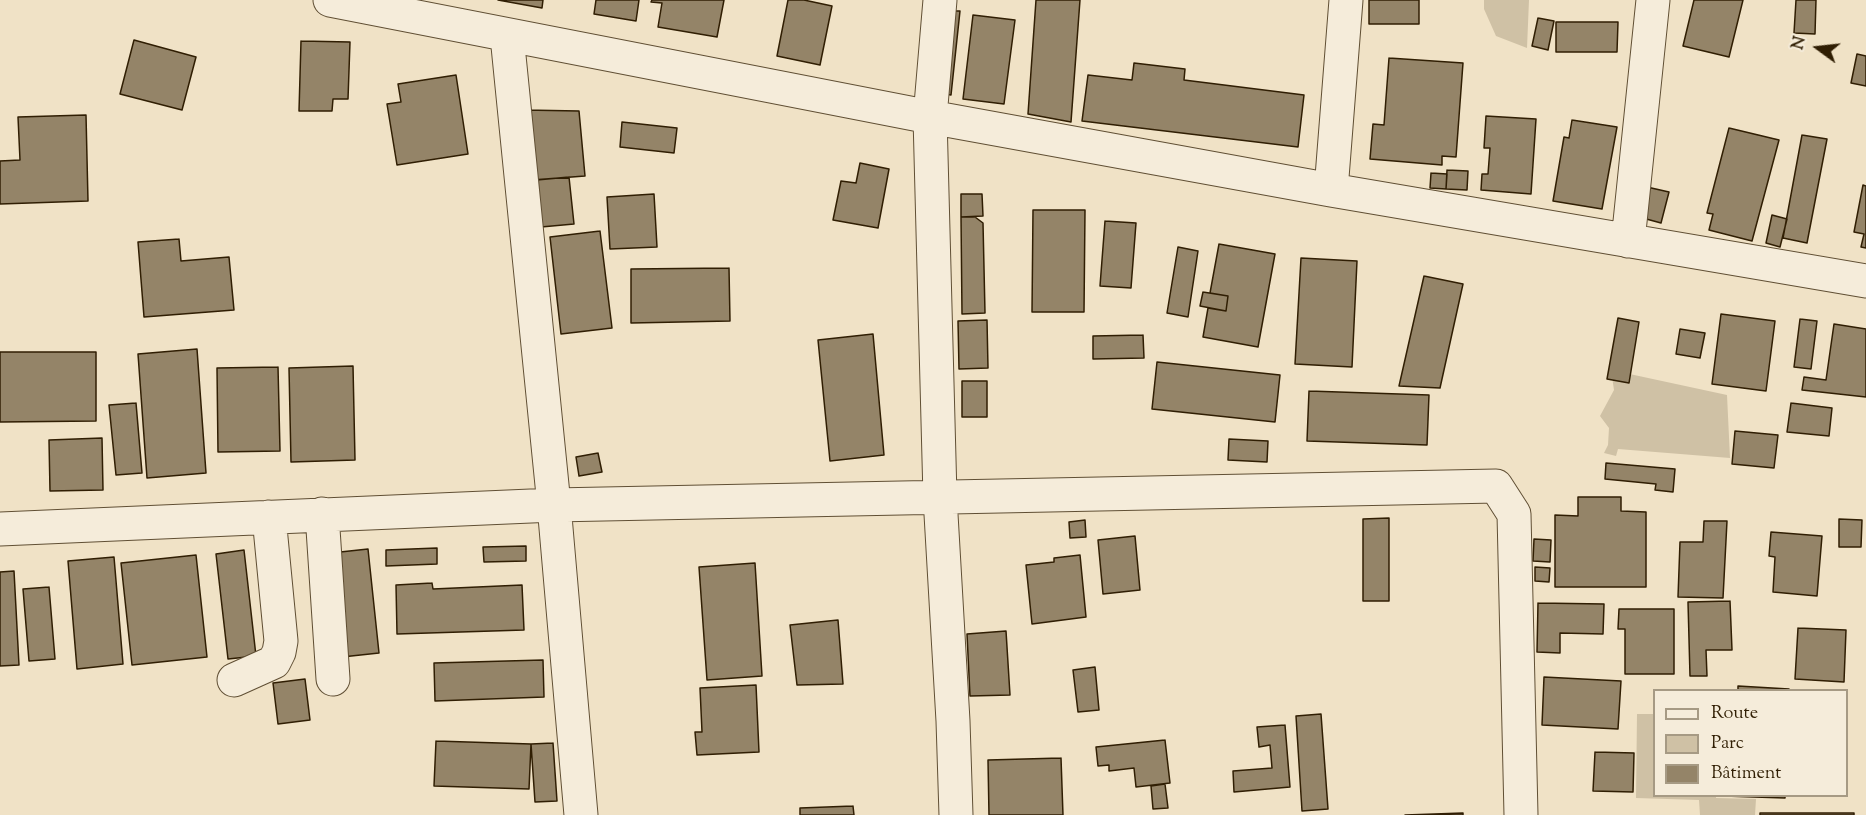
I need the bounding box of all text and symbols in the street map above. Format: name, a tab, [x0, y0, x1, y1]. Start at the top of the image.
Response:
north arrow	[1788, 18, 1848, 78]
text: N	[1787, 34, 1813, 52]
legend	[1653, 689, 1848, 797]
text: Route	[1711, 701, 1758, 727]
text: Parc	[1711, 731, 1744, 757]
text: Bâtiment	[1711, 761, 1781, 787]

